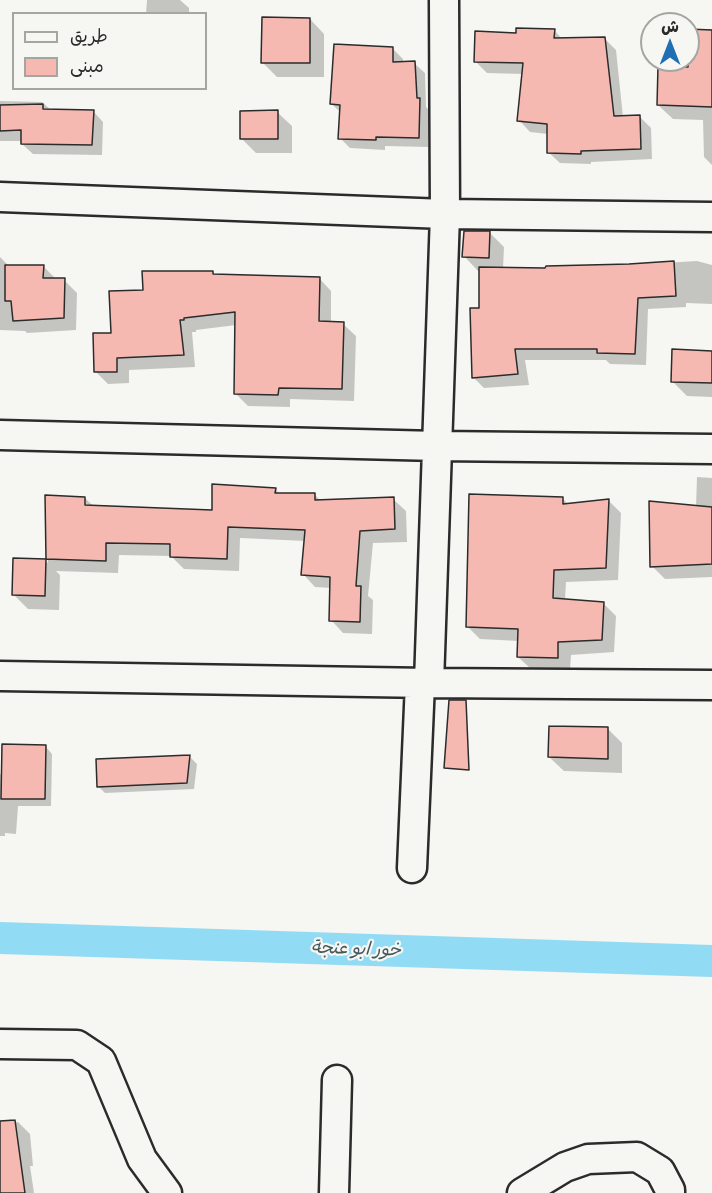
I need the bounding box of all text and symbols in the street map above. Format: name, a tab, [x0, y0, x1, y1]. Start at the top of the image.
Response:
legend	[12, 12, 207, 90]
north arrow	[640, 12, 700, 72]
text: ش	[661, 16, 679, 36]
text: طريق	[70, 24, 108, 47]
text: مبنى	[70, 54, 104, 77]
water label: خور ابو عنجة	[311, 937, 401, 961]

